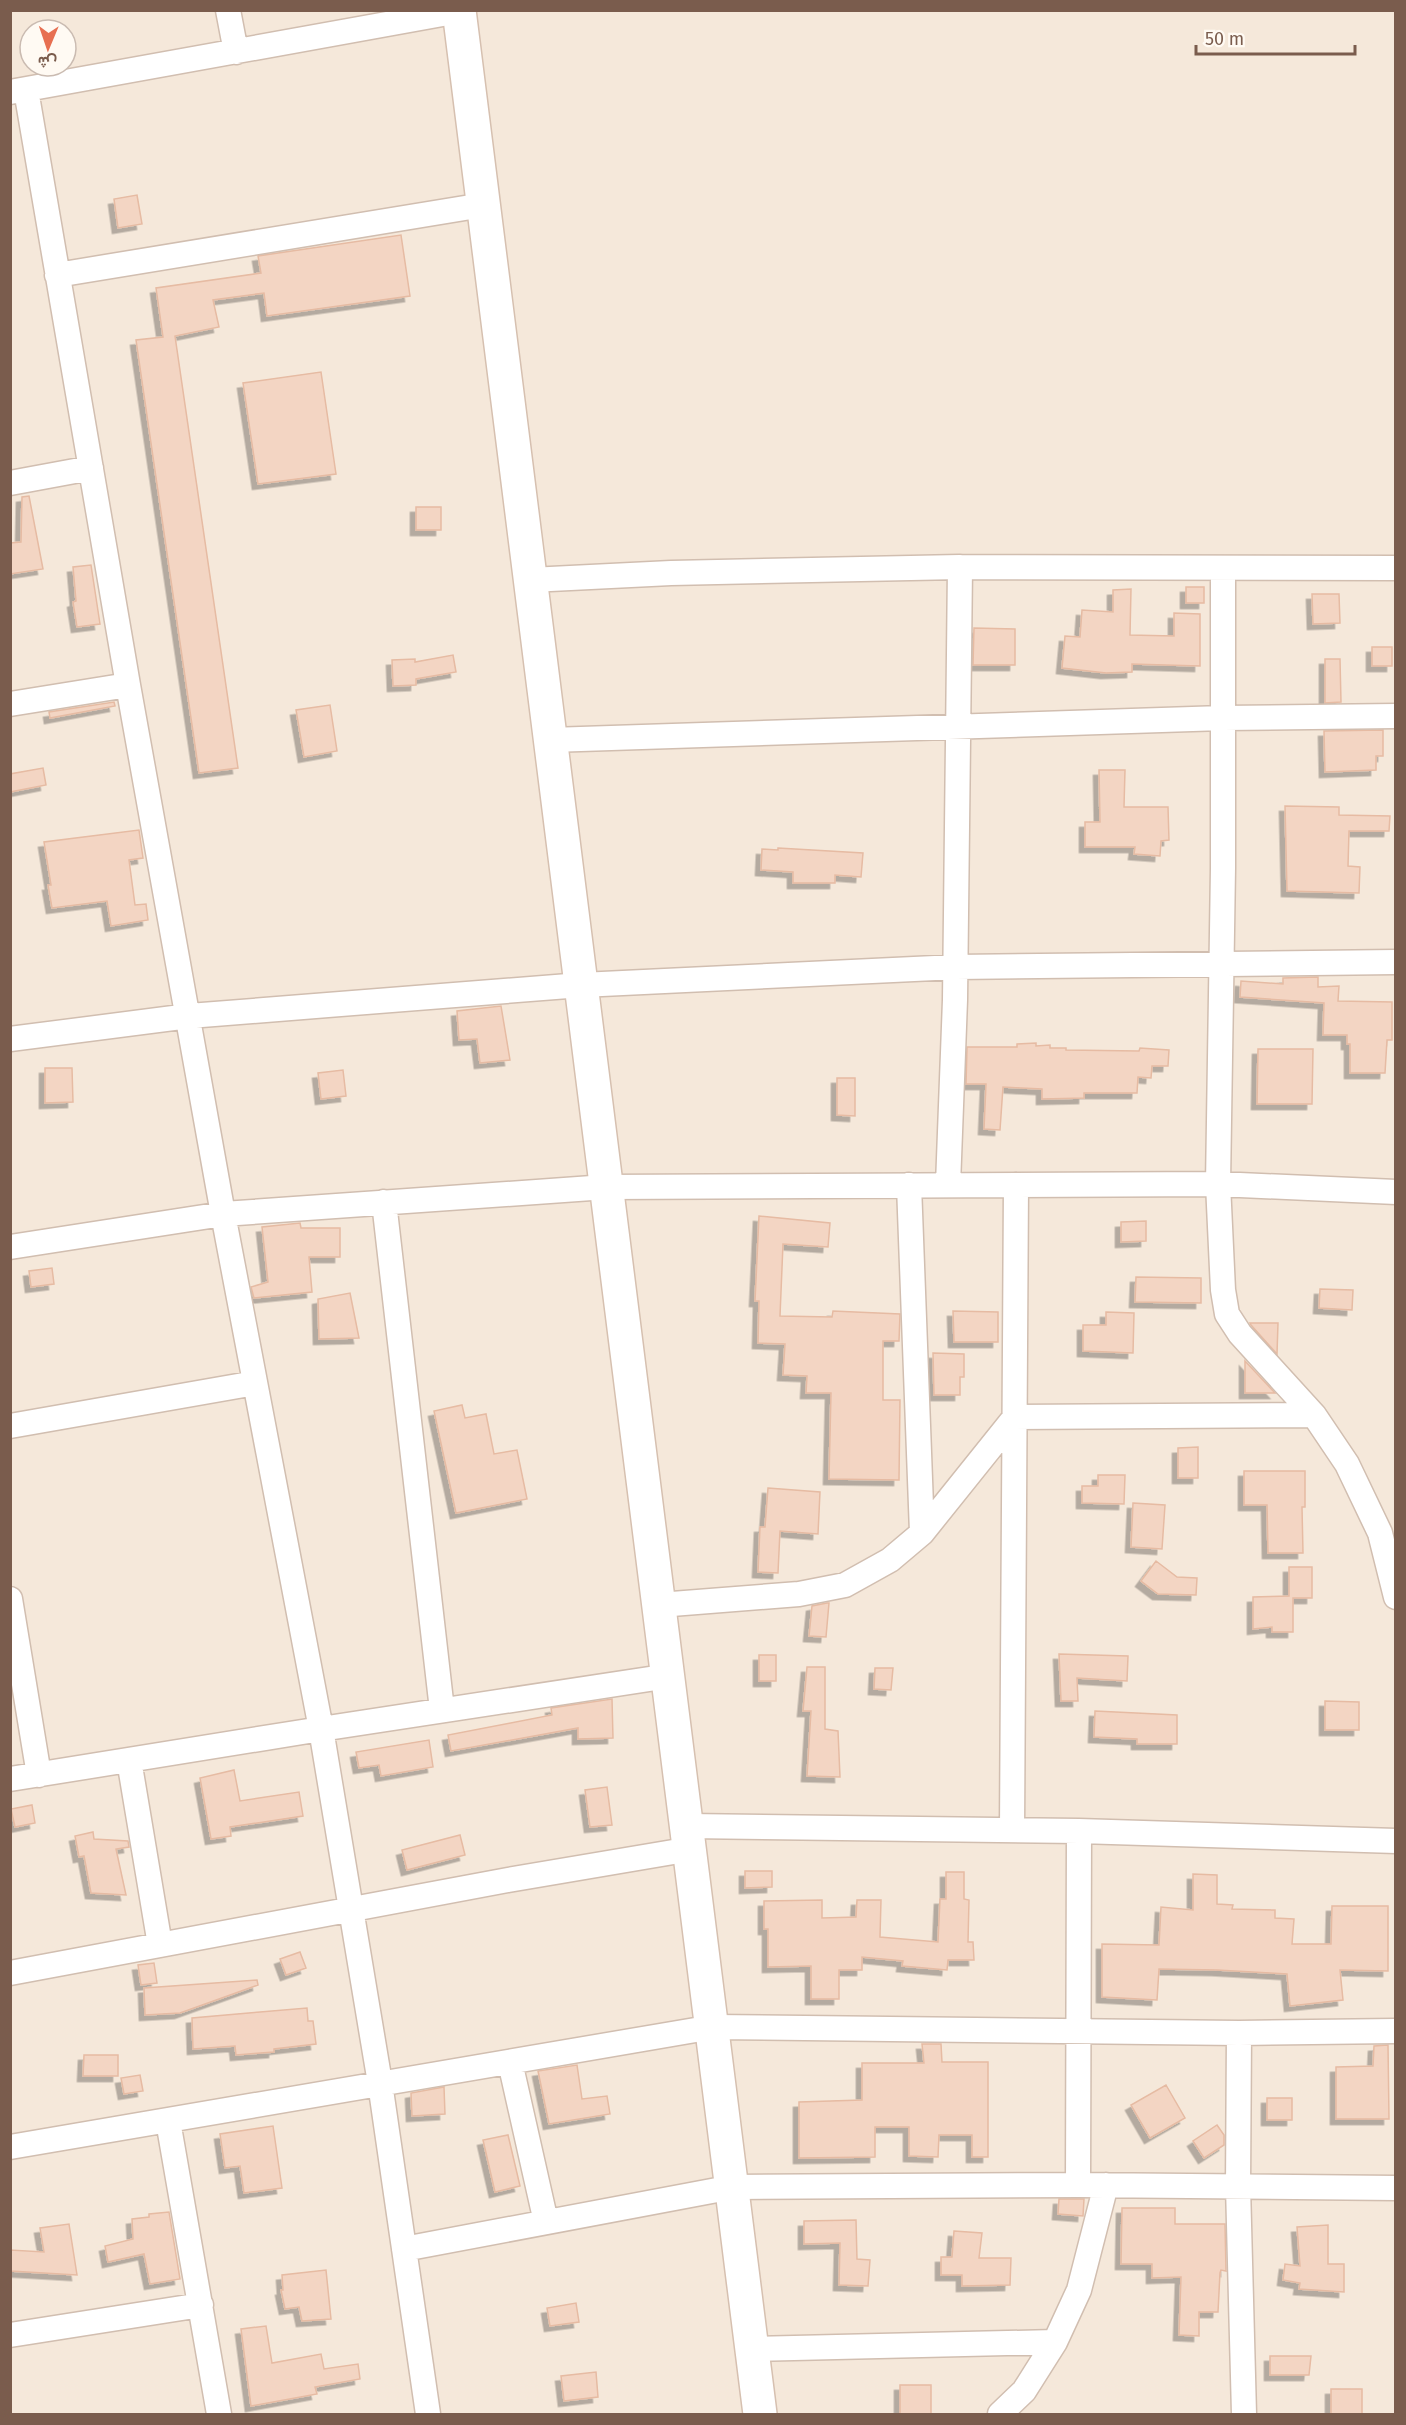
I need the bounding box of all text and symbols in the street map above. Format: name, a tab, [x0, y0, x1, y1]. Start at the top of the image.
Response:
north arrow	[18, 18, 78, 78]
scale bar	[1196, 18, 1355, 56]
text: 50 m	[1205, 28, 1244, 50]
text: ش	[38, 53, 57, 72]

